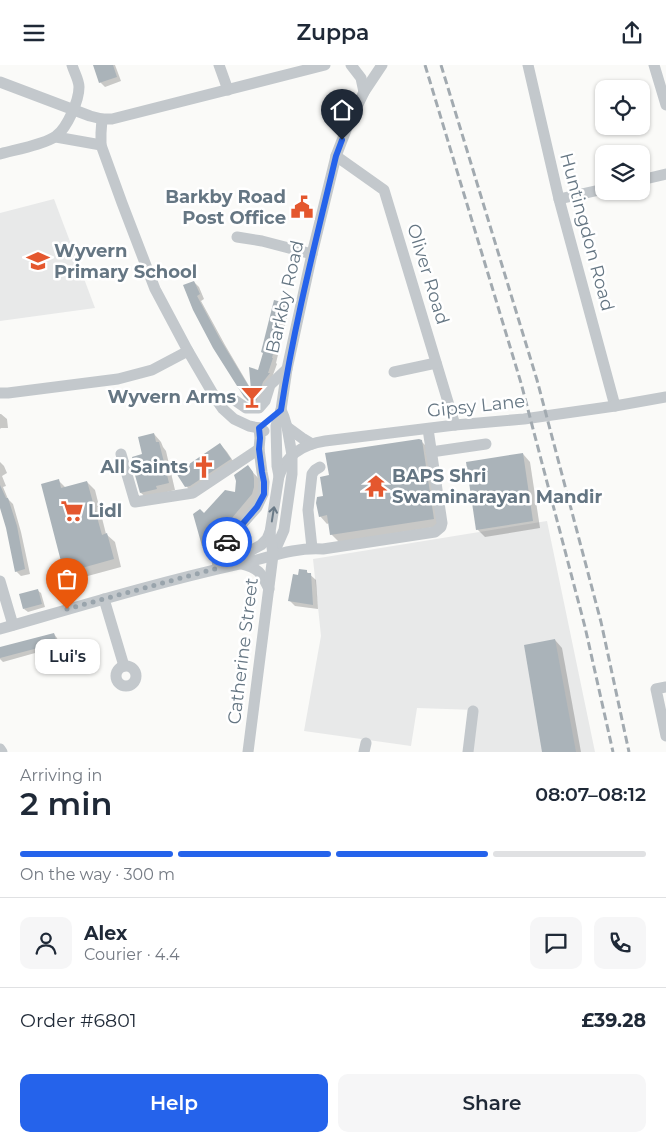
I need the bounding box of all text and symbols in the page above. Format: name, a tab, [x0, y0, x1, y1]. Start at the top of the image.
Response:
icon: menu	[20, 19, 48, 47]
text: Zuppa	[297, 19, 369, 46]
icon: share	[618, 19, 646, 47]
map controls	[595, 80, 650, 200]
button: locate	[595, 80, 650, 135]
pin	[321, 89, 363, 140]
icon: home	[328, 96, 356, 124]
button: layers	[595, 145, 650, 200]
street label: Huntingdon Road	[555, 150, 619, 314]
place label: Barkby Road Post Office	[165, 186, 286, 229]
public building icon: Barkby Road Post Office	[289, 194, 315, 220]
street label: Oliver Road	[402, 221, 454, 327]
street label: Barkby Road	[261, 238, 309, 356]
place label: Wyvern Primary School	[54, 240, 197, 283]
school or university icon: Wyvern Primary School	[25, 248, 51, 274]
bar icon: Wyvern Arms	[239, 384, 265, 410]
place label: Wyvern Arms	[108, 386, 236, 408]
street label: Gipsy Lane	[426, 390, 526, 422]
church icon: All Saints	[191, 454, 217, 480]
place label: All Saints	[99, 456, 188, 478]
place label: BAPS Shri Swaminarayan Mandir	[392, 465, 602, 508]
temple icon: BAPS Shri Swaminarayan Mandir	[363, 473, 389, 499]
supermarket icon: Lidl	[59, 498, 85, 524]
place label: Lidl	[88, 500, 122, 522]
one-way arrow	[268, 506, 278, 522]
courier	[202, 517, 252, 567]
icon: car	[213, 528, 241, 556]
pin	[46, 558, 88, 609]
icon: bag	[53, 565, 81, 593]
street label: Catherine Street	[223, 576, 263, 726]
callout: Lui's	[34, 639, 100, 674]
text: Lui's	[49, 647, 86, 666]
text: Arriving in	[20, 766, 102, 785]
text: 08:07–08:12	[535, 783, 646, 806]
text: 2 min	[20, 784, 112, 823]
text: On the way · 300 m	[20, 865, 175, 884]
button: person	[20, 917, 72, 969]
button: chat	[530, 917, 582, 969]
button: phone	[594, 917, 646, 969]
text: Alex	[84, 922, 127, 945]
text: Courier · 4.4	[84, 945, 180, 964]
text: Order #6801	[20, 1009, 137, 1032]
text: £39.28	[581, 1009, 646, 1032]
button: Help	[20, 1074, 328, 1132]
button: Share	[338, 1074, 646, 1132]

